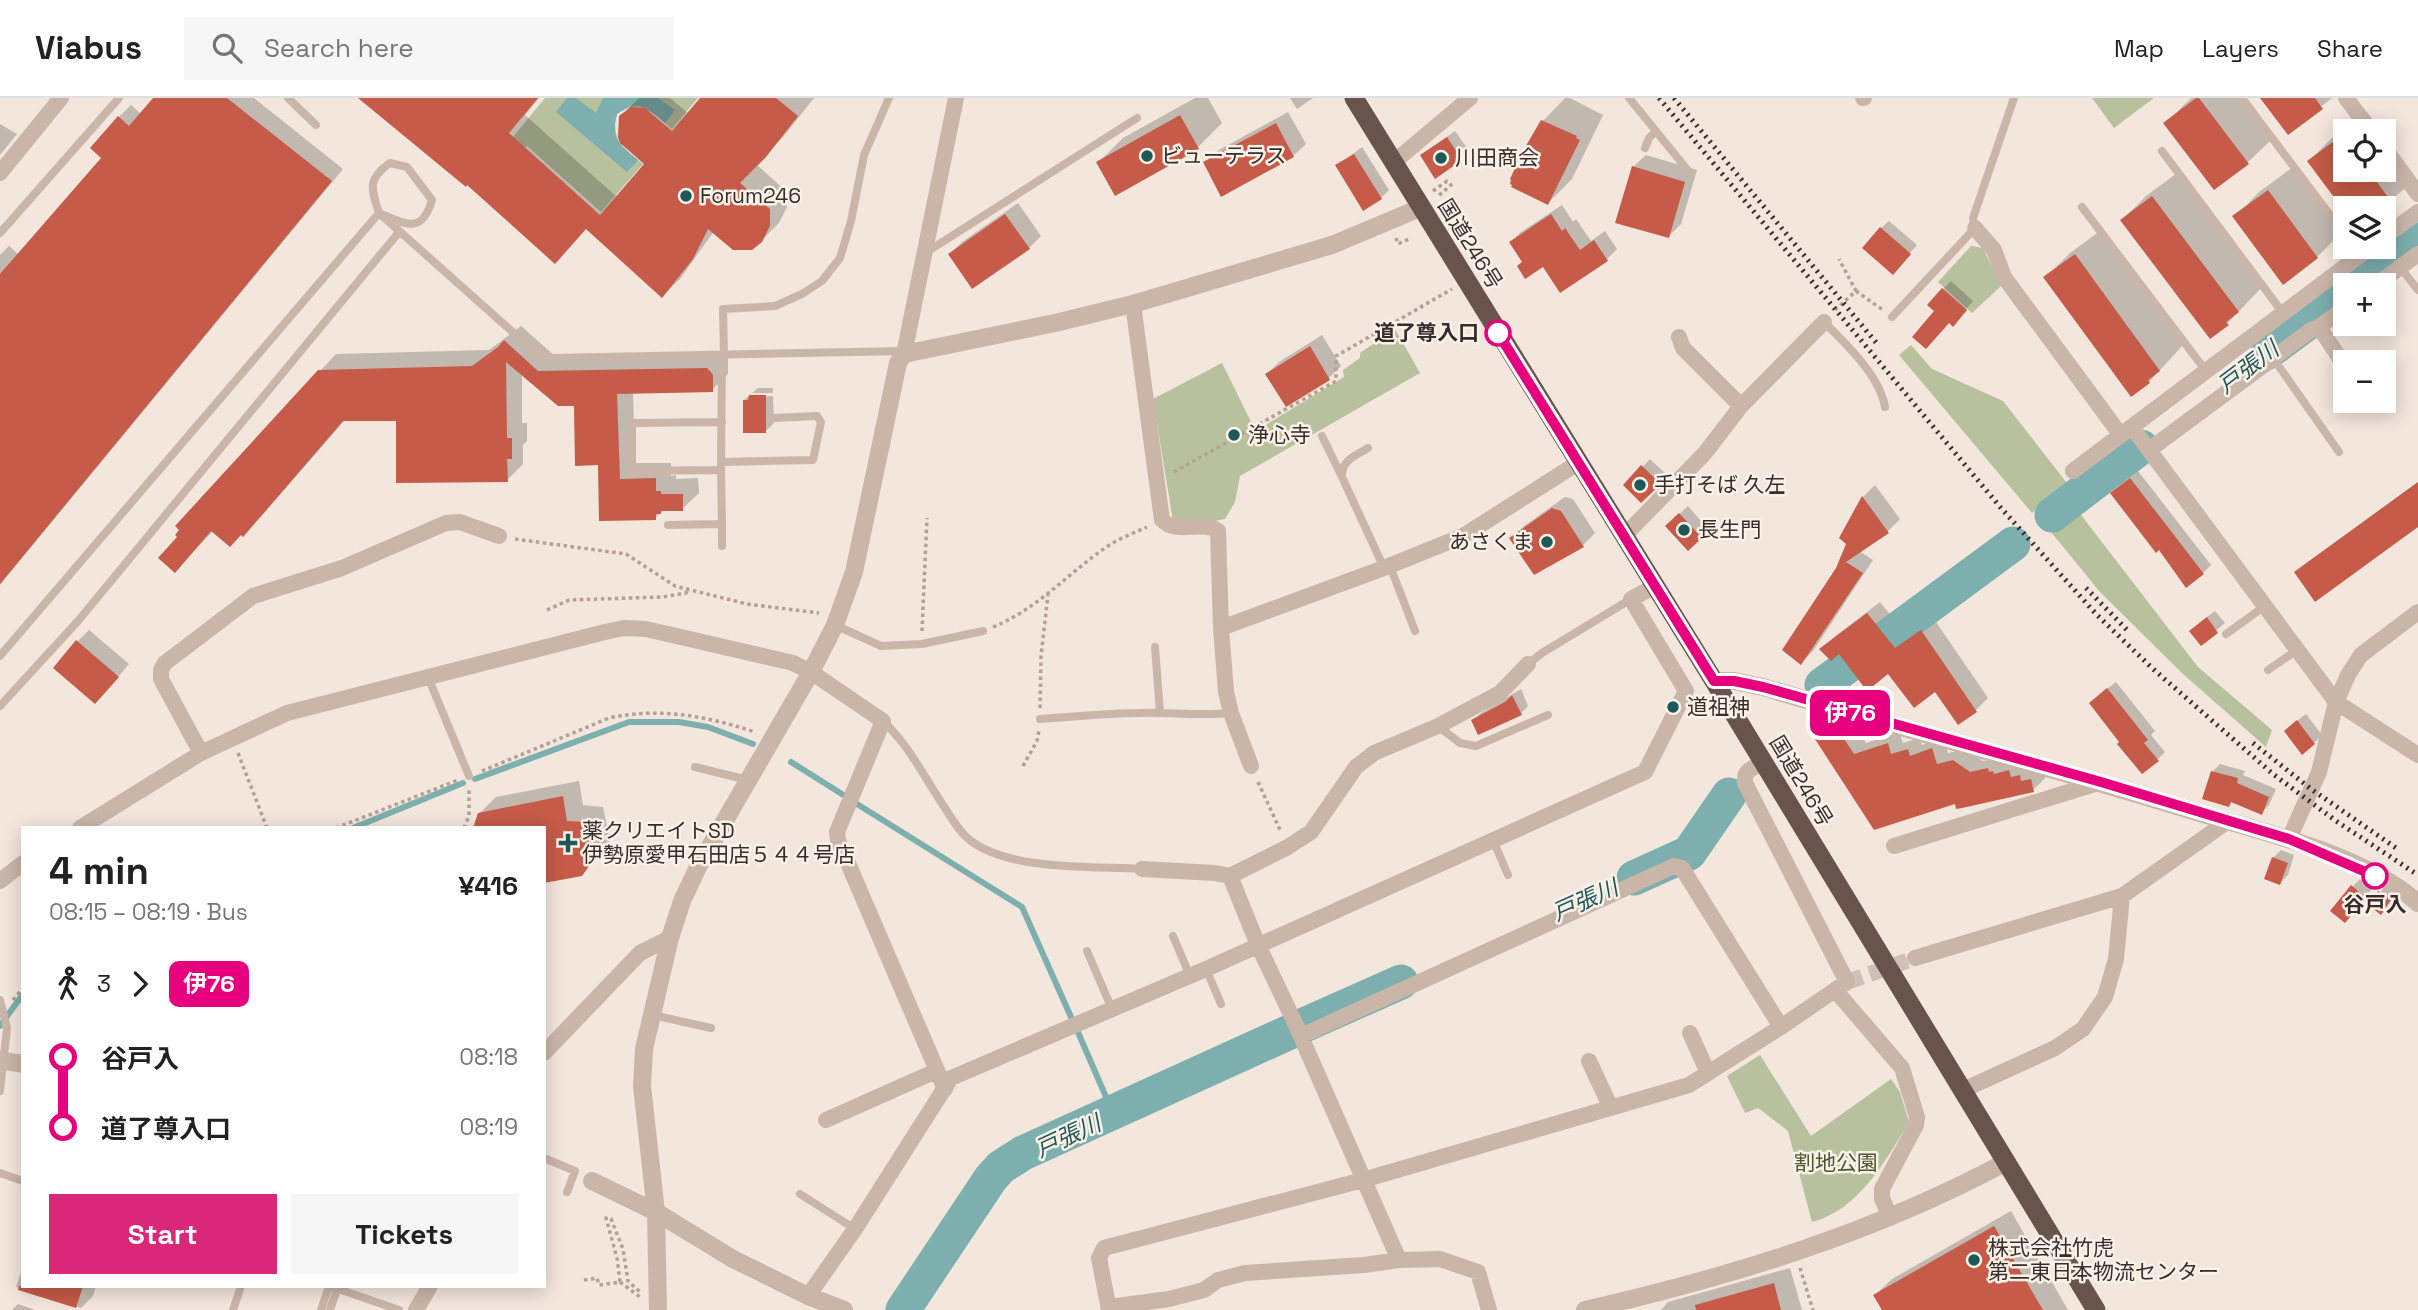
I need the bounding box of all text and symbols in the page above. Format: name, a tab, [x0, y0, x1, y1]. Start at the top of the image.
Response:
search box	[184, 17, 674, 80]
text: Viabus	[35, 27, 142, 69]
icon: search	[208, 29, 246, 67]
text: Search here	[264, 31, 414, 65]
text: Map	[2114, 33, 2164, 64]
text: Layers	[2202, 33, 2279, 64]
text: Share	[2317, 33, 2383, 64]
map controls	[2333, 119, 2396, 413]
button: locate	[2333, 119, 2396, 182]
place label: ビューテラス	[1161, 142, 1287, 169]
place label: 川田商会	[1455, 144, 1539, 171]
marker: ビューテラス	[1139, 148, 1155, 164]
marker: 川田商会	[1433, 150, 1449, 166]
place label: Forum246	[700, 182, 801, 209]
marker: Forum246	[678, 188, 694, 204]
street label: 国道246号	[1432, 194, 1509, 294]
button: layers	[2333, 196, 2396, 259]
button: +	[2333, 273, 2396, 336]
place label: 道了尊入口	[1374, 319, 1479, 346]
marker: 道了尊入口	[1485, 320, 1511, 346]
water label: 戸張川	[2211, 332, 2287, 400]
button: −	[2333, 350, 2396, 413]
place label: 浄心寺	[1248, 421, 1311, 448]
marker: 浄心寺	[1226, 427, 1242, 443]
place label: 手打そば 久左	[1654, 471, 1785, 498]
marker: 手打そば 久左	[1632, 477, 1648, 493]
place label: 長生門	[1698, 516, 1761, 543]
marker: 長生門	[1676, 522, 1692, 538]
place label: あさくま	[1449, 528, 1533, 555]
marker: あさくま	[1539, 534, 1555, 550]
line badge: 伊76	[1810, 690, 1890, 736]
place label: 道祖神	[1687, 693, 1750, 720]
text: 伊76	[1824, 697, 1876, 728]
marker: 道祖神	[1665, 699, 1681, 715]
street label: 国道246号	[1764, 730, 1839, 831]
place label: 薬クリエイトSD 伊勢原愛甲石田店５４４号店	[582, 817, 855, 868]
marker: 薬クリエイトSD 伊勢原愛甲石田店５４４号店	[560, 835, 576, 851]
text: 4 min	[49, 847, 149, 895]
marker: 谷戸入	[2362, 863, 2388, 889]
text: ¥416	[459, 869, 518, 903]
water label: 戸張川	[1547, 871, 1625, 928]
place label: 谷戸入	[2344, 891, 2407, 918]
text: 08:15 – 08:19 · Bus	[49, 897, 248, 927]
icon: walk	[49, 965, 87, 1003]
icon: forward	[121, 965, 159, 1003]
text: 伊76	[183, 968, 235, 999]
text: 3	[97, 969, 111, 999]
text: 谷戸入	[101, 1042, 179, 1076]
text: 08:18	[459, 1042, 518, 1072]
water label: 戸張川	[1030, 1107, 1108, 1164]
text: 道了尊入口	[101, 1112, 231, 1146]
text: 08:19	[459, 1112, 518, 1142]
park label: 割地公園	[1794, 1149, 1878, 1176]
button: Start	[49, 1194, 277, 1274]
button: Tickets	[291, 1194, 518, 1274]
place label: 株式会社竹虎 第二東日本物流センター	[1988, 1234, 2219, 1285]
marker: 株式会社竹虎 第二東日本物流センター	[1966, 1252, 1982, 1268]

